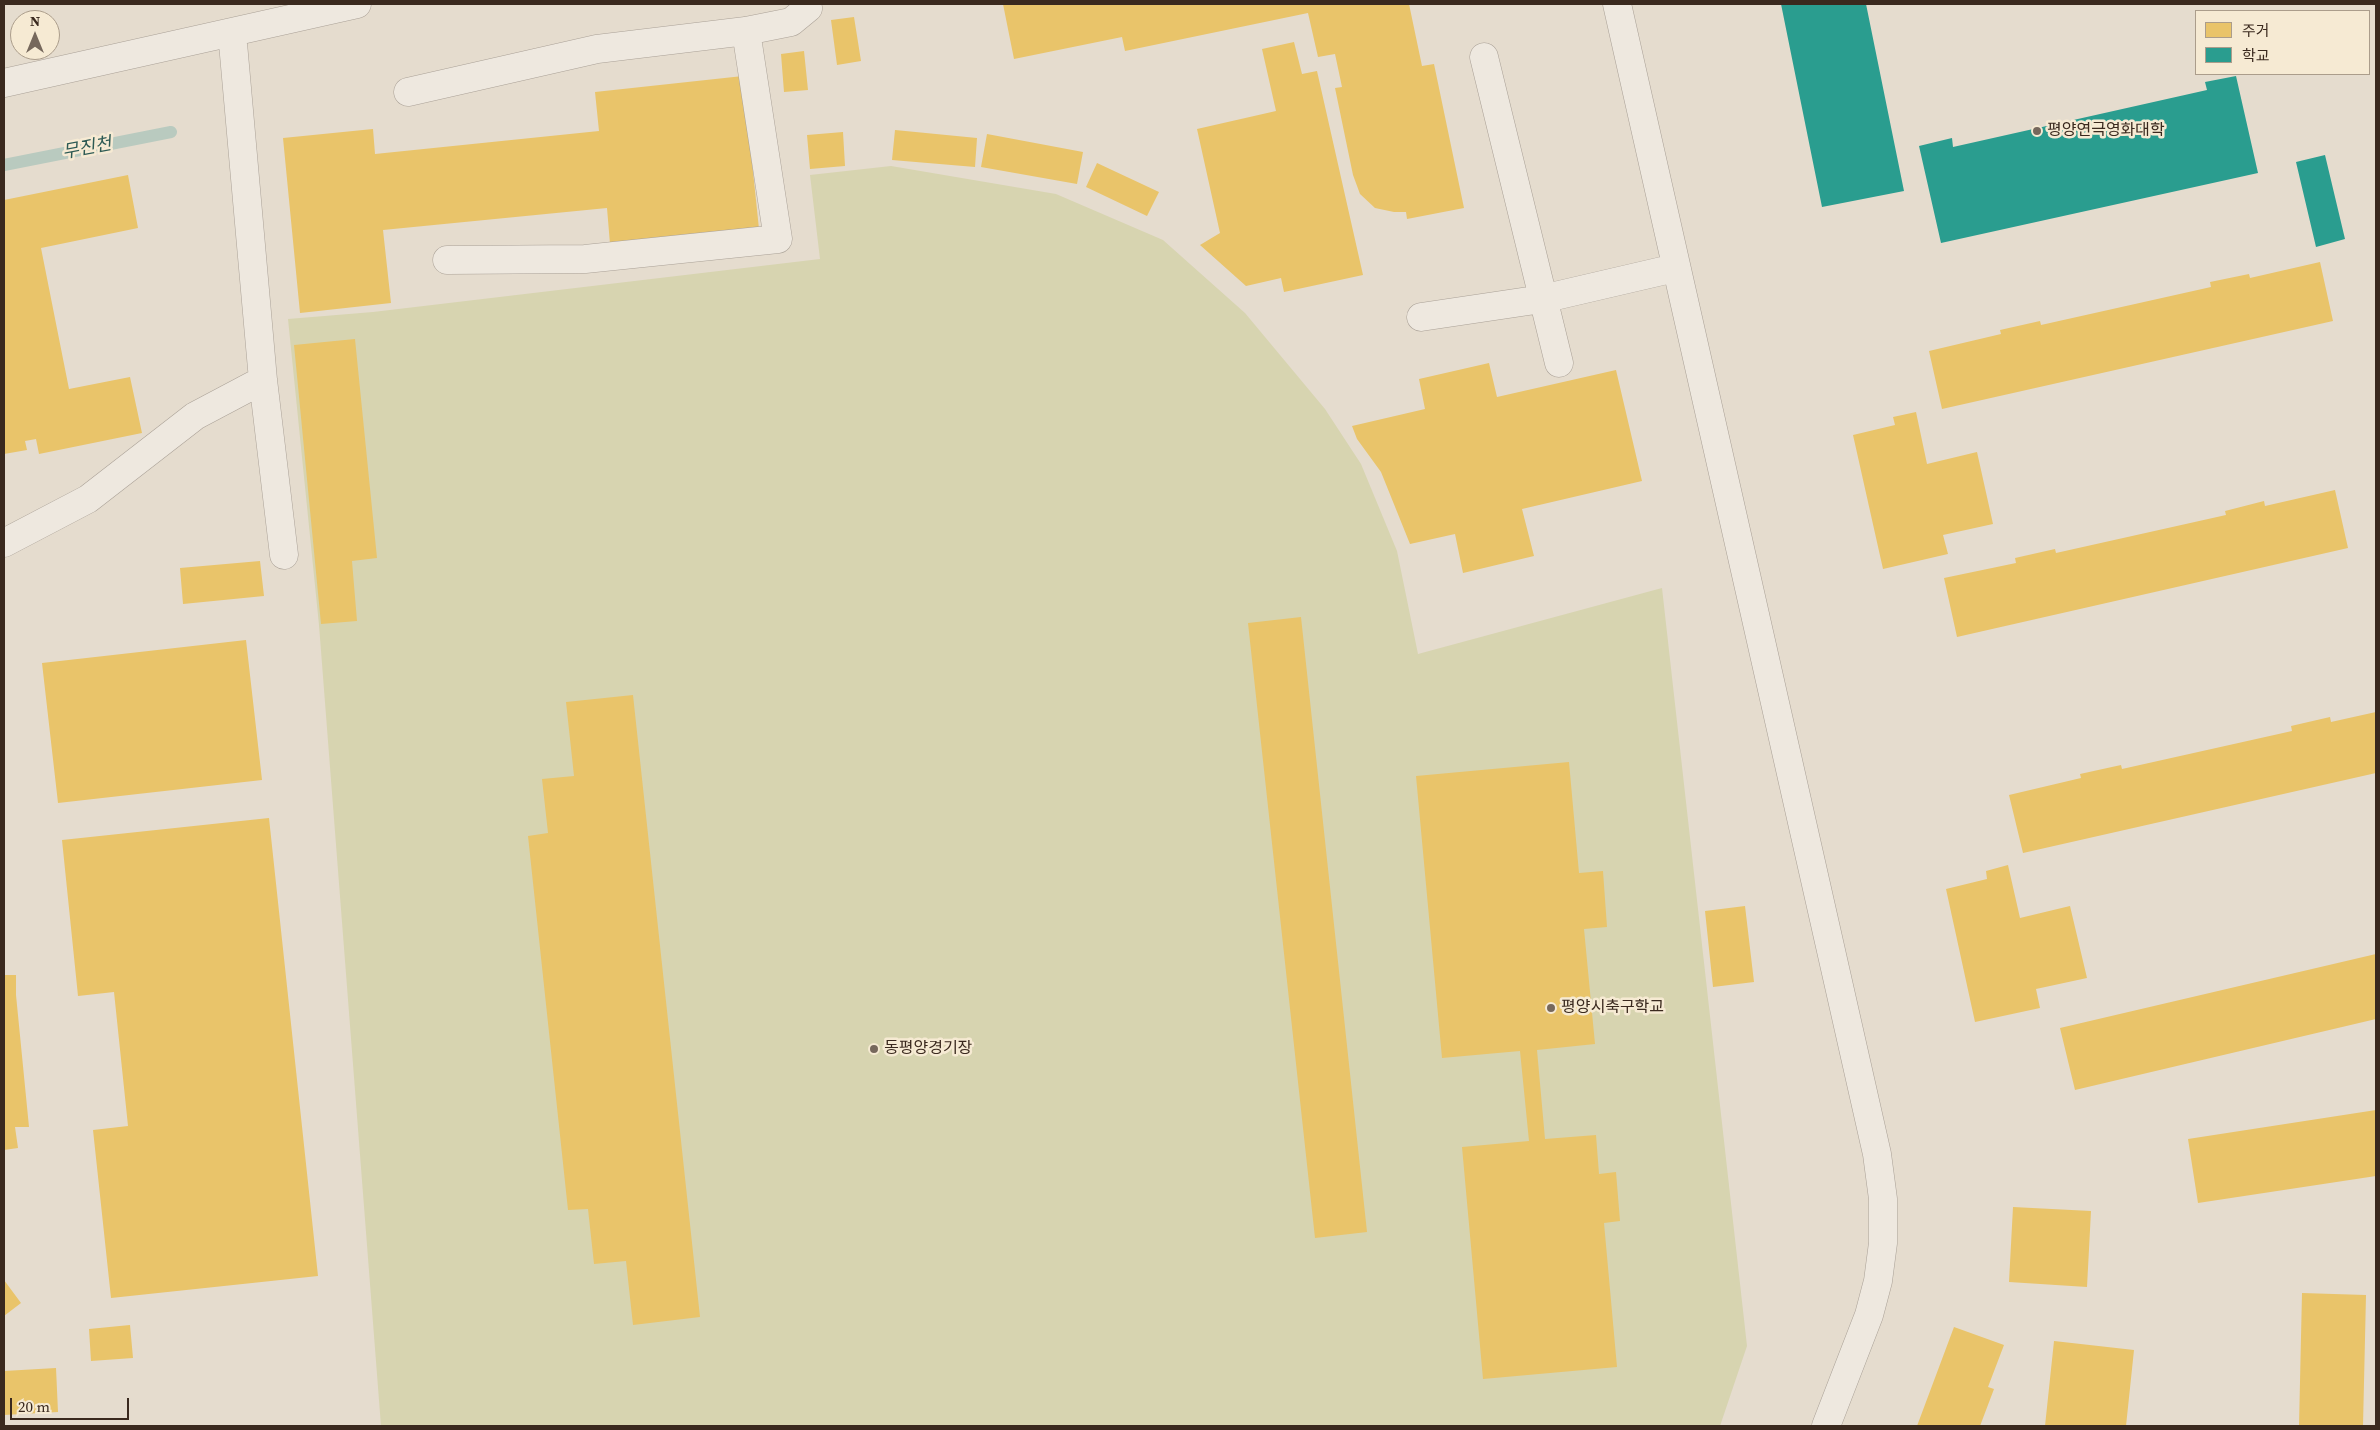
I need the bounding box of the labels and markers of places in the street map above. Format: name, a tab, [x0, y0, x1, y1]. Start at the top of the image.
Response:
place label: 평양연극영화대학	[2047, 121, 2165, 141]
marker: 평양연극영화대학	[2031, 125, 2043, 137]
place label: 평양시축구학교	[1561, 998, 1664, 1018]
marker: 평양시축구학교	[1545, 1002, 1557, 1014]
place label: 동평양경기장	[884, 1039, 972, 1059]
marker: 동평양경기장	[868, 1043, 880, 1055]

